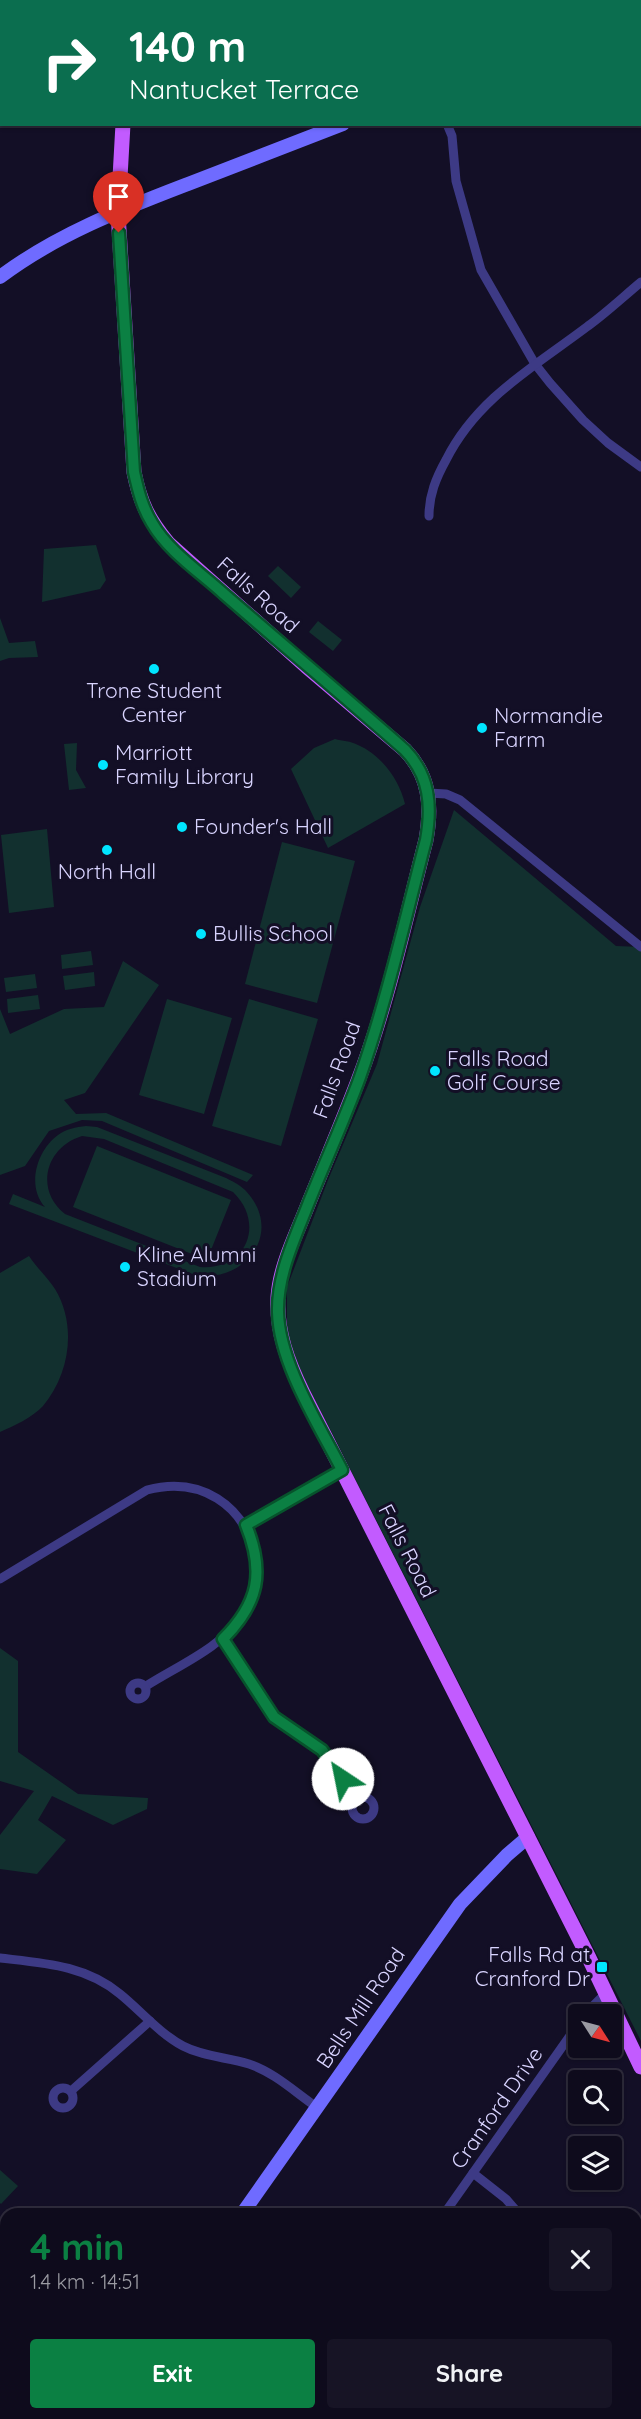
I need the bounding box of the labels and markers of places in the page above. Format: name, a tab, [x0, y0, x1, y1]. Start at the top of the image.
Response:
pin	[93, 171, 144, 233]
marker: Trone Student Center	[147, 662, 161, 676]
place label: Trone Student Center	[86, 677, 222, 727]
place label: Normandie Farm	[494, 702, 603, 752]
marker: Normandie Farm	[475, 721, 489, 735]
place label: Marriott Family Library	[115, 739, 254, 789]
marker: Marriott Family Library	[96, 758, 110, 772]
place label: Founder's Hall	[194, 813, 332, 839]
marker: Founder's Hall	[175, 820, 189, 834]
marker: North Hall	[100, 843, 114, 857]
place label: North Hall	[58, 858, 156, 884]
place label: Bullis School	[213, 920, 333, 946]
marker: Bullis School	[194, 927, 208, 941]
place label: Falls Road Golf Course	[447, 1045, 561, 1095]
marker: Falls Road Golf Course	[428, 1064, 442, 1078]
place label: Kline Alumni Stadium	[137, 1241, 256, 1291]
marker: Kline Alumni Stadium	[118, 1260, 132, 1274]
place label: Falls Rd at Cranford Dr	[475, 1941, 590, 1991]
marker: Falls Rd at Cranford Dr	[595, 1960, 609, 1974]

